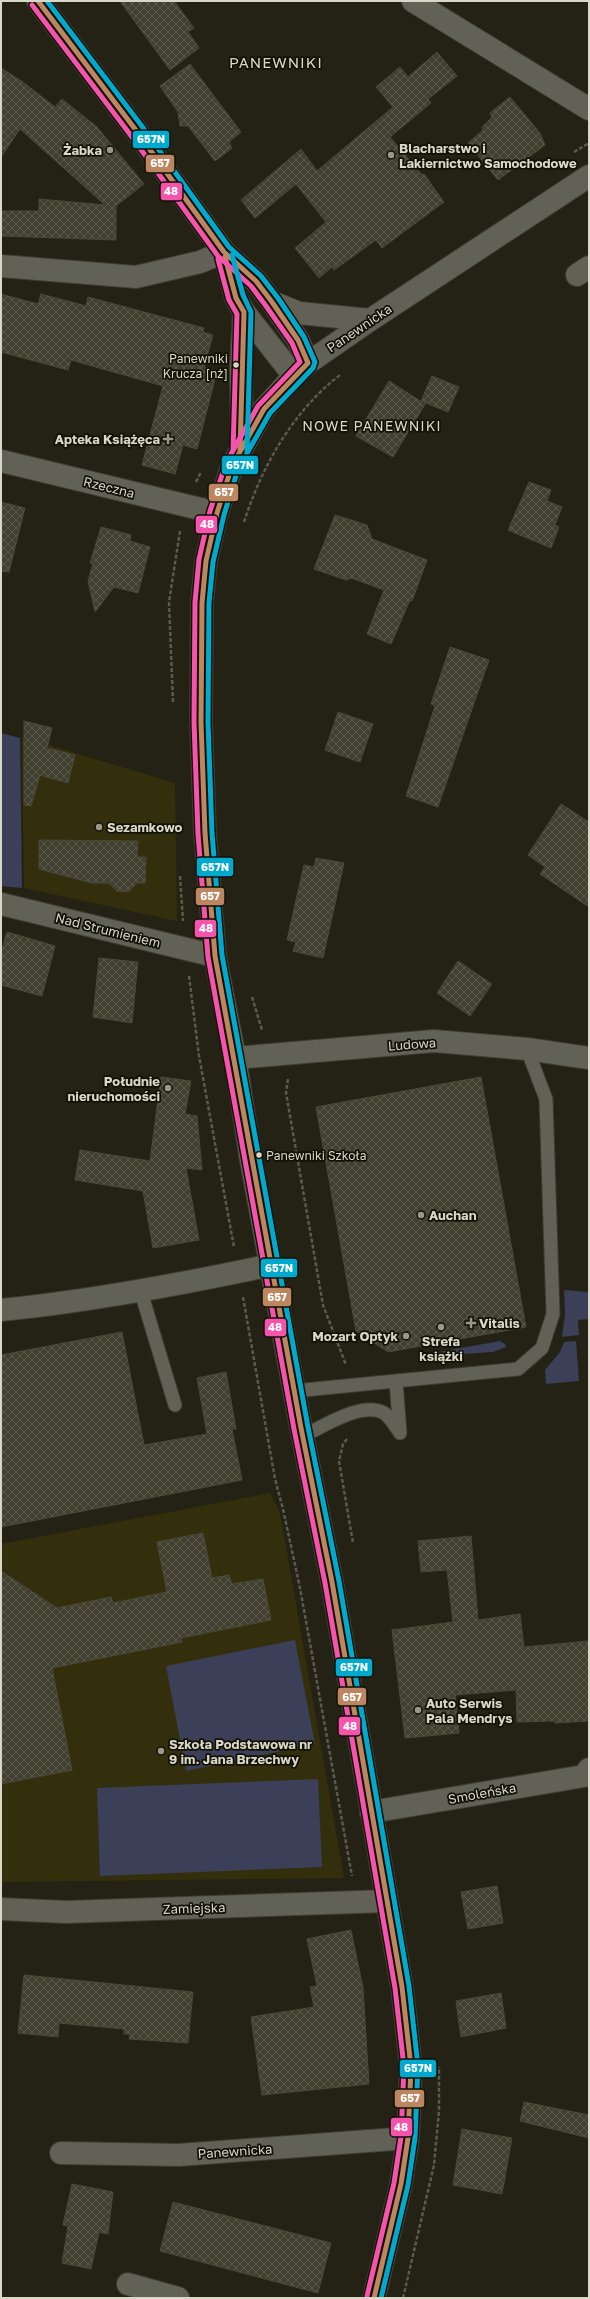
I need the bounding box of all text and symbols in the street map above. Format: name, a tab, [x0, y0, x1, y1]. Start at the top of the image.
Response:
district label: PANEWNIKI	[229, 53, 323, 71]
line badge: 657N	[132, 130, 170, 149]
text: 657N	[137, 132, 165, 145]
place label: Blacharstwo i Lakiernictwo Samochodowe	[399, 140, 577, 171]
place label: Żabka	[63, 142, 102, 158]
marker: Żabka	[105, 145, 115, 155]
marker: Blacharstwo i Lakiernictwo Samochodowe	[386, 150, 396, 160]
line badge: 657	[145, 154, 175, 173]
text: 657	[150, 156, 170, 169]
line badge: 48	[160, 182, 183, 201]
text: 48	[164, 184, 178, 197]
street label: Panewnicka	[324, 300, 394, 356]
place label: Panewniki Krucza [nż]	[163, 351, 228, 381]
marker: Panewniki Krucza [nż]	[231, 360, 241, 370]
district label: NOWE PANEWNIKI	[302, 417, 442, 434]
place label: Apteka Książęca	[55, 431, 160, 447]
marker: Apteka Książęca	[163, 434, 173, 444]
line badge: 657N	[221, 455, 259, 475]
text: 657N	[226, 458, 254, 471]
street label: Rzeczna	[82, 473, 136, 501]
line badge: 657	[208, 483, 239, 502]
text: 657	[214, 485, 234, 498]
line badge: 48	[195, 515, 218, 534]
text: 48	[200, 517, 214, 530]
place label: Sezamkowo	[107, 819, 183, 835]
marker: Sezamkowo	[94, 822, 104, 832]
line badge: 657N	[196, 857, 234, 877]
text: 657N	[201, 860, 229, 873]
line badge: 657	[195, 887, 225, 906]
text: 657	[200, 889, 220, 902]
street label: Nad Strumieniem	[54, 909, 162, 951]
line badge: 48	[194, 919, 217, 938]
text: 48	[199, 921, 213, 934]
street label: Ludowa	[387, 1034, 437, 1054]
place label: Południe nieruchomości	[67, 1073, 160, 1104]
marker: Południe nieruchomości	[163, 1083, 173, 1093]
place label: Panewniki Szkoła	[266, 1148, 366, 1163]
marker: Panewniki Szkoła	[254, 1150, 264, 1160]
place label: Auchan	[429, 1207, 477, 1223]
marker: Auchan	[416, 1210, 426, 1220]
line badge: 657N	[260, 1258, 298, 1278]
text: 657N	[265, 1261, 293, 1274]
line badge: 657	[262, 1287, 292, 1307]
text: 657	[267, 1290, 287, 1303]
place label: Vitalis	[479, 1315, 520, 1331]
line badge: 48	[264, 1318, 287, 1337]
marker: Vitalis	[466, 1318, 476, 1328]
text: 48	[268, 1320, 282, 1333]
marker: Strefa książki	[436, 1322, 446, 1332]
place label: Mozart Optyk	[312, 1328, 398, 1344]
marker: Mozart Optyk	[401, 1331, 411, 1341]
place label: Strefa książki	[419, 1333, 463, 1364]
line badge: 657N	[335, 1658, 373, 1677]
text: 657N	[340, 1660, 368, 1673]
line badge: 657	[337, 1687, 367, 1706]
text: 657	[342, 1690, 362, 1703]
place label: Auto Serwis Pala Mendrys	[426, 1695, 513, 1726]
marker: Auto Serwis Pala Mendrys	[413, 1705, 423, 1715]
line badge: 48	[338, 1716, 361, 1736]
text: 48	[343, 1719, 357, 1732]
place label: Szkoła Podstawowa nr 9 im. Jana Brzechwy	[169, 1736, 312, 1767]
marker: Szkoła Podstawowa nr 9 im. Jana Brzechwy	[156, 1746, 166, 1756]
street label: Smoleńska	[447, 1779, 517, 1807]
street label: Zamiejska	[162, 1899, 226, 1917]
line badge: 657N	[399, 2059, 437, 2078]
text: 657N	[404, 2061, 432, 2074]
line badge: 657	[394, 2089, 425, 2108]
text: 657	[400, 2091, 420, 2104]
line badge: 48	[390, 2117, 413, 2137]
text: 48	[394, 2120, 408, 2133]
street label: Panewnicka	[197, 2140, 273, 2162]

